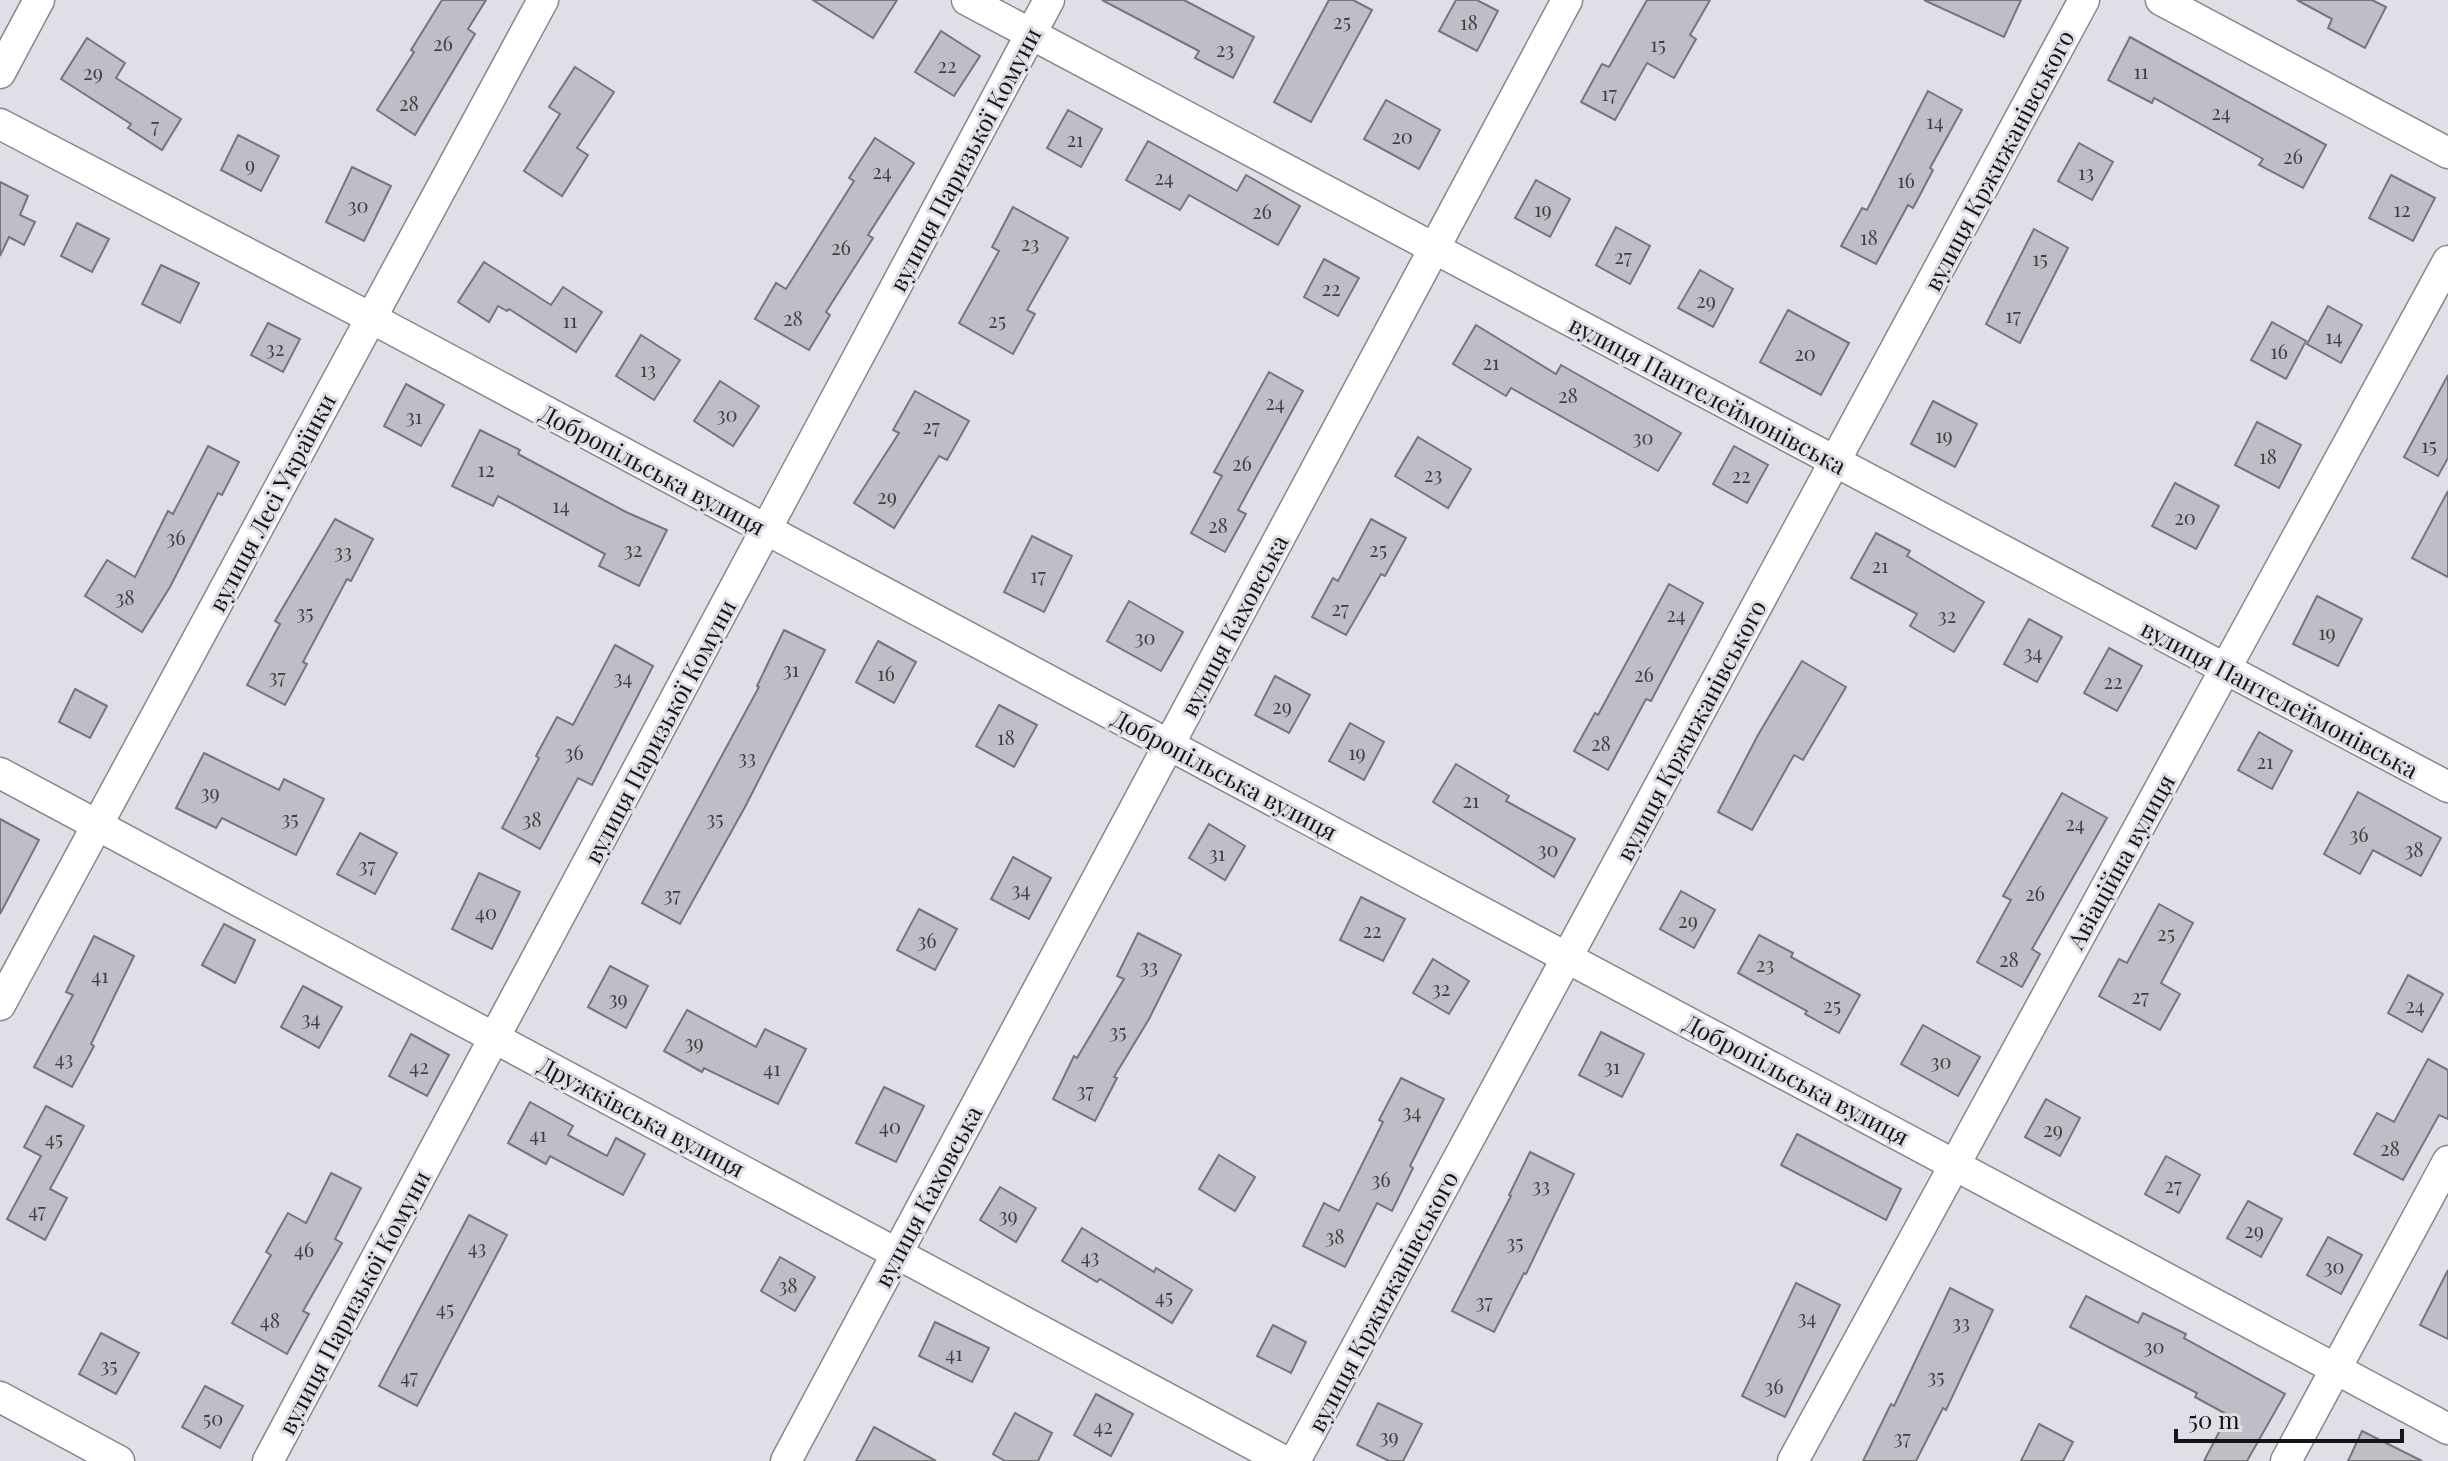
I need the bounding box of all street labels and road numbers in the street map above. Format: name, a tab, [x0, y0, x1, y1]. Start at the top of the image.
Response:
street label: вулиця Паризької Комуни	[881, 21, 1047, 297]
street label: вулиця Кржижанівського	[1915, 24, 2081, 296]
street label: вулиця Пантелеймонівська	[1564, 307, 1852, 481]
street label: вулиця Лесі Українки	[200, 388, 342, 616]
street label: Добропільська вулиця	[535, 396, 771, 542]
street label: вулиця Каховська	[1172, 529, 1294, 721]
street label: вулиця Паризької Комуни	[576, 593, 742, 869]
street label: вулиця Кржижанівського	[1607, 594, 1773, 866]
street label: вулиця Пантелеймонівська	[2136, 611, 2424, 785]
street label: Добропільська вулиця	[1107, 701, 1343, 847]
street label: Авіаційна вулиця	[2058, 768, 2181, 955]
street label: Добропільська вулиця	[1679, 1006, 1915, 1152]
street label: Дружківська вулиця	[533, 1048, 751, 1184]
street label: вулиця Каховська	[866, 1100, 988, 1292]
street label: вулиця Паризької Комуни	[270, 1164, 436, 1440]
street label: вулиця Кржижанівського	[1299, 1165, 1465, 1437]

